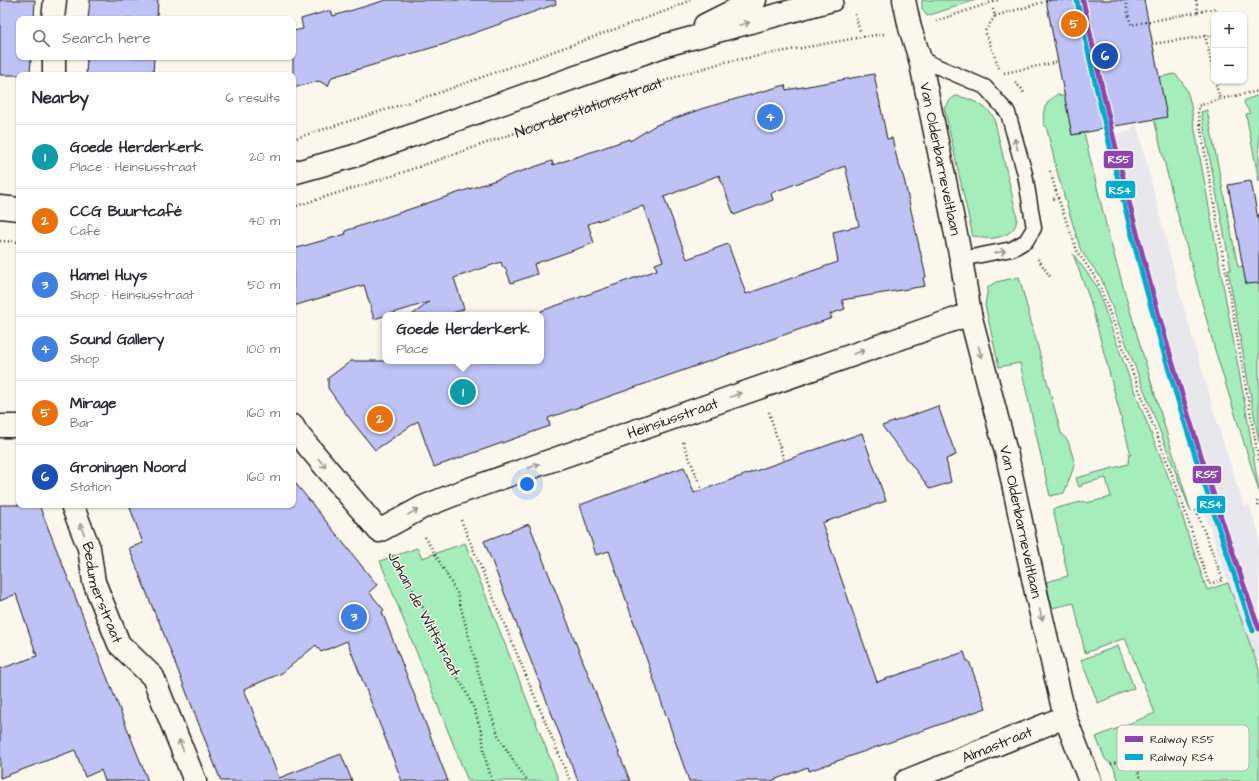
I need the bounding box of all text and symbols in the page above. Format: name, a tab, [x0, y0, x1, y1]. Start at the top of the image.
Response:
pin: 5	[1061, 9, 1087, 39]
map controls	[1211, 12, 1247, 84]
button: +	[1211, 12, 1247, 48]
search box	[16, 16, 296, 60]
one-way arrow	[738, 19, 751, 27]
icon: search	[30, 27, 52, 49]
text: Search here	[62, 28, 151, 49]
pin: 6	[1092, 41, 1118, 71]
button: −	[1211, 48, 1247, 84]
street label: Noorderstationsstraat	[512, 72, 665, 143]
street label: Van Oldenbarneveltlaan	[915, 80, 966, 238]
text: Nearby	[32, 86, 89, 110]
text: 6 results	[225, 89, 280, 107]
pin: 4	[757, 102, 783, 132]
text: Goede Herderkerk	[70, 137, 203, 158]
one-way arrow	[1012, 138, 1020, 151]
text: 1	[44, 148, 46, 166]
text: 20 m	[249, 148, 280, 166]
line badge: RS5	[1103, 150, 1134, 169]
text: RS5	[1108, 152, 1131, 167]
text: Place · Heinsiusstraat	[70, 158, 197, 176]
line badge: RS4	[1105, 180, 1136, 199]
text: RS4	[1109, 183, 1132, 198]
text: CCG Buurtcafé	[70, 201, 182, 222]
text: 2	[41, 212, 49, 230]
text: 40 m	[248, 212, 280, 230]
text: Café	[70, 222, 101, 240]
one-way arrow	[993, 247, 1006, 255]
text: Hamel Huys	[70, 265, 147, 286]
text: 3	[42, 276, 48, 294]
text: 50 m	[247, 276, 280, 294]
text: Shop · Heinsiusstraat	[70, 286, 194, 304]
popup	[382, 312, 544, 364]
text: Goede Herderkerk	[396, 319, 530, 340]
text: Sound Gallery	[70, 329, 164, 350]
text: 4	[41, 340, 49, 358]
text: 100 m	[247, 340, 280, 358]
text: Place	[396, 340, 429, 358]
one-way arrow	[976, 345, 984, 358]
one-way arrow	[853, 348, 865, 356]
text: Shop	[70, 350, 99, 368]
pin: 1	[450, 377, 476, 407]
one-way arrow	[730, 391, 742, 399]
street label: Heinsiusstraat	[624, 392, 721, 444]
text: Mirage	[70, 393, 116, 414]
text: 5	[40, 404, 50, 422]
text: 160 m	[247, 404, 280, 422]
pin: 2	[367, 404, 393, 434]
text: Bar	[70, 414, 93, 432]
street label: Van Oldenbarneveltlaan	[994, 443, 1048, 601]
text: Groningen Noord	[70, 457, 186, 478]
one-way arrow	[317, 458, 326, 468]
one-way arrow	[528, 461, 540, 469]
line badge: RS5	[1192, 465, 1222, 484]
text: RS5	[1196, 467, 1219, 482]
text: 6	[41, 468, 49, 486]
text: 160 m	[247, 468, 280, 486]
your location	[517, 474, 537, 494]
text: Station	[70, 478, 111, 496]
line badge: RS4	[1196, 495, 1226, 514]
text: RS4	[1200, 497, 1223, 512]
one-way arrow	[407, 508, 419, 516]
one-way arrow	[77, 524, 85, 536]
street label: Bedumerstraat	[77, 539, 128, 646]
street label: Johan de Wittstraat	[382, 548, 466, 680]
pin: 3	[341, 602, 367, 632]
one-way arrow	[1037, 608, 1045, 621]
street label: Almastraat	[958, 721, 1035, 768]
legend	[1117, 725, 1249, 771]
text: Railway RS5	[1150, 732, 1215, 748]
one-way arrow	[176, 739, 184, 751]
text: Railway RS4	[1150, 750, 1215, 766]

